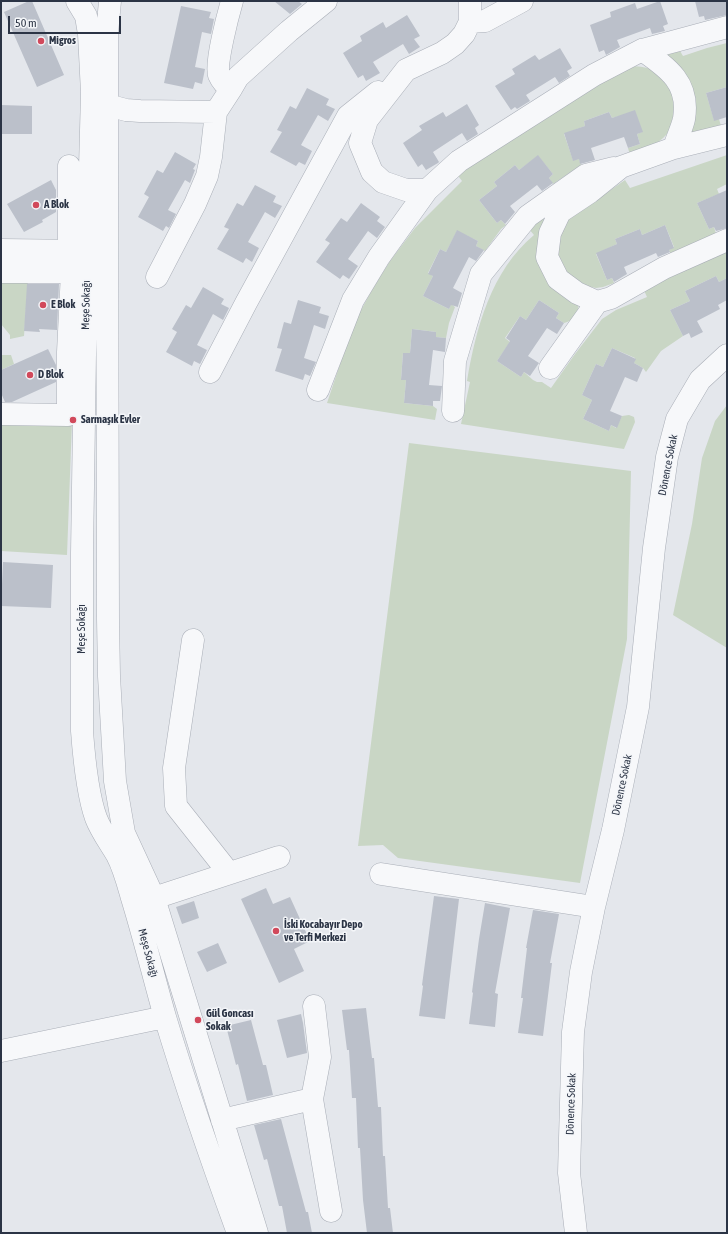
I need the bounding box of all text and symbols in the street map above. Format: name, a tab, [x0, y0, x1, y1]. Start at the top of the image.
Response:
scale bar	[10, 8, 123, 34]
text: 50 m	[15, 16, 37, 30]
place label: Migros	[49, 34, 76, 48]
marker: Migros	[36, 36, 46, 46]
place label: A Blok	[44, 198, 69, 212]
marker: A Blok	[31, 200, 41, 210]
street label: Meşe Sokağı	[79, 280, 93, 330]
place label: E Blok	[51, 298, 75, 312]
marker: E Blok	[38, 300, 48, 310]
place label: D Blok	[38, 368, 64, 382]
marker: D Blok	[25, 370, 35, 380]
place label: Sarmaşık Evler	[81, 413, 140, 427]
marker: Sarmaşık Evler	[68, 415, 78, 425]
street label: Dönence Sokak	[656, 433, 680, 497]
street label: Meşe Sokağı	[75, 604, 89, 654]
street label: Dönence Sokak	[609, 753, 635, 817]
place label: İski Kocabayır Depo ve Terfi Merkezi	[284, 918, 363, 944]
marker: İski Kocabayır Depo ve Terfi Merkezi	[271, 926, 281, 936]
street label: Meşe Sokağı	[135, 927, 161, 979]
place label: Gül Goncası Sokak	[206, 1007, 253, 1033]
marker: Gül Goncası Sokak	[193, 1015, 203, 1025]
street label: Dönence Sokak	[563, 1073, 579, 1135]

